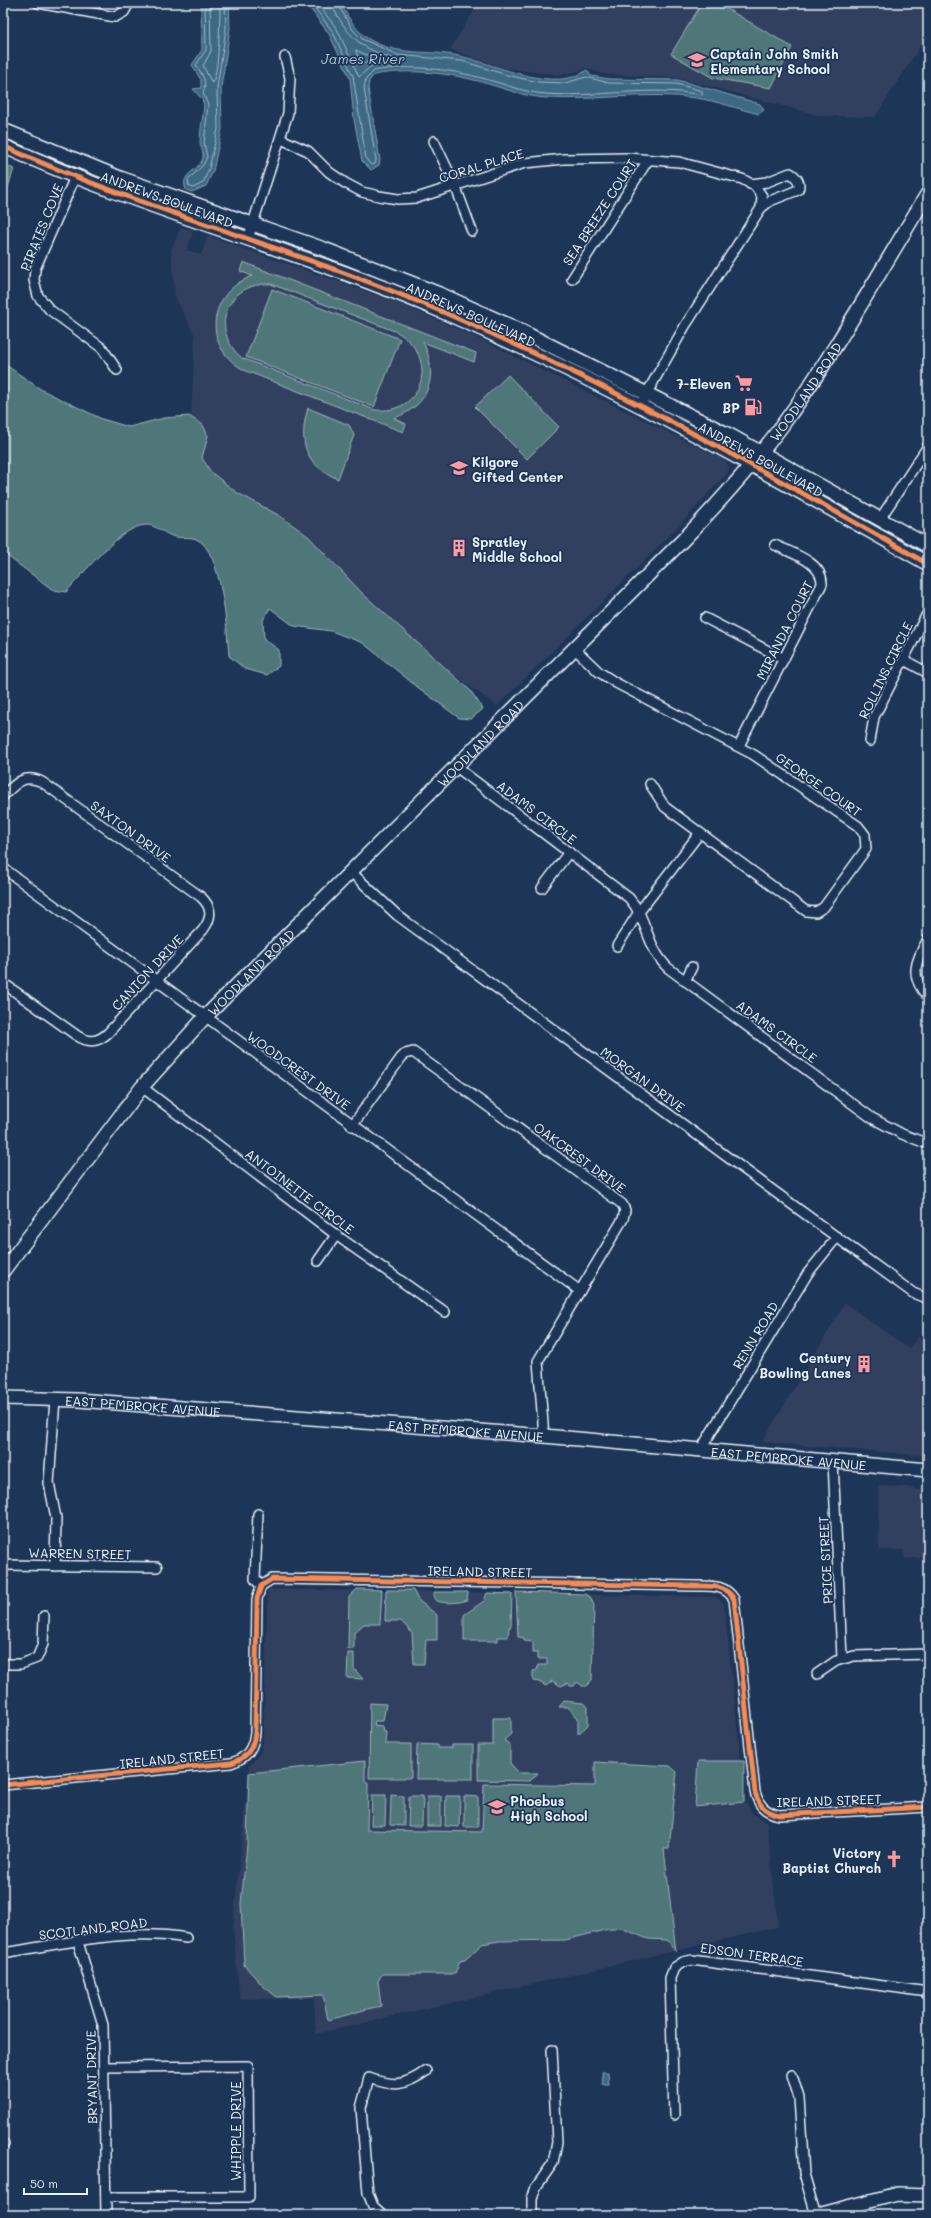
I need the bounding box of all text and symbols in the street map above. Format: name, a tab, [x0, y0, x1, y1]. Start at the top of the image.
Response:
place label: Captain John Smith Elementary School	[710, 45, 839, 78]
water label: James River	[321, 49, 405, 68]
school or university icon: Captain John Smith Elementary School	[687, 50, 707, 70]
street label: CORAL PLACE	[437, 144, 525, 186]
street label: SEA BREEZE COURT	[558, 156, 640, 268]
street label: ANDREWS BOULEVARD	[98, 167, 236, 231]
street label: PIRATES COVE	[16, 181, 66, 273]
street label: ANDREWS BOULEVARD	[404, 278, 539, 350]
street label: WOODLAND ROAD	[765, 338, 845, 444]
supermarket icon: 7-Eleven	[734, 373, 754, 393]
place label: 7-Eleven	[676, 375, 731, 392]
fuel station icon: BP	[743, 397, 763, 417]
place label: BP	[722, 399, 740, 416]
street label: ANDREWS BOULEVARD	[696, 418, 826, 500]
place label: Kilgore Gifted Center	[472, 453, 564, 485]
school or university icon: Kilgore Gifted Center	[449, 458, 469, 478]
place label: Spratley Middle School	[472, 533, 562, 565]
building icon: Spratley Middle School	[449, 538, 469, 558]
street label: MIRANDA COURT	[752, 578, 816, 682]
street label: ROLLINS CIRCLE	[854, 619, 916, 721]
street label: WOODLAND ROAD	[433, 696, 527, 790]
street label: GEORGE COURT	[773, 748, 865, 820]
street label: ADAMS CIRCLE	[494, 776, 580, 848]
street label: SAXTON DRIVE	[88, 796, 174, 866]
street label: WOODLAND ROAD	[203, 925, 298, 1019]
street label: CANTON DRIVE	[107, 930, 187, 1014]
street label: ADAMS CIRCLE	[733, 996, 821, 1066]
street label: WOODCREST DRIVE	[244, 1027, 354, 1113]
street label: MORGAN DRIVE	[597, 1043, 689, 1115]
street label: OAKCREST DRIVE	[531, 1118, 629, 1196]
street label: ANTOINETTE CIRCLE	[242, 1145, 358, 1237]
street label: RENN ROAD	[728, 1298, 782, 1372]
place label: Century Bowling Lanes	[759, 1349, 851, 1381]
building icon: Century Bowling Lanes	[854, 1354, 874, 1374]
street label: EAST PEMBROKE AVENUE	[65, 1391, 221, 1419]
street label: EAST PEMBROKE AVENUE	[387, 1415, 544, 1444]
street label: EAST PEMBROKE AVENUE	[710, 1442, 867, 1473]
street label: PRICE STREET	[814, 1516, 836, 1604]
street label: WARREN STREET	[28, 1544, 132, 1562]
street label: IRELAND STREET	[427, 1562, 533, 1580]
street label: IRELAND STREET	[119, 1744, 225, 1772]
street label: IRELAND STREET	[776, 1790, 882, 1810]
place label: Phoebus High School	[510, 1792, 588, 1824]
school or university icon: Phoebus High School	[487, 1797, 507, 1817]
place label: Victory Baptist Church	[782, 1844, 881, 1876]
church icon: Victory Baptist Church	[884, 1849, 904, 1869]
street label: SCOTLAND ROAD	[38, 1913, 148, 1943]
street label: EDSON TERRACE	[699, 1938, 805, 1970]
street label: BRYANT DRIVE	[82, 2030, 100, 2124]
street label: WHIPPLE DRIVE	[227, 2081, 244, 2181]
scale bar	[24, 2170, 87, 2196]
text: 50 m	[30, 2175, 58, 2191]

